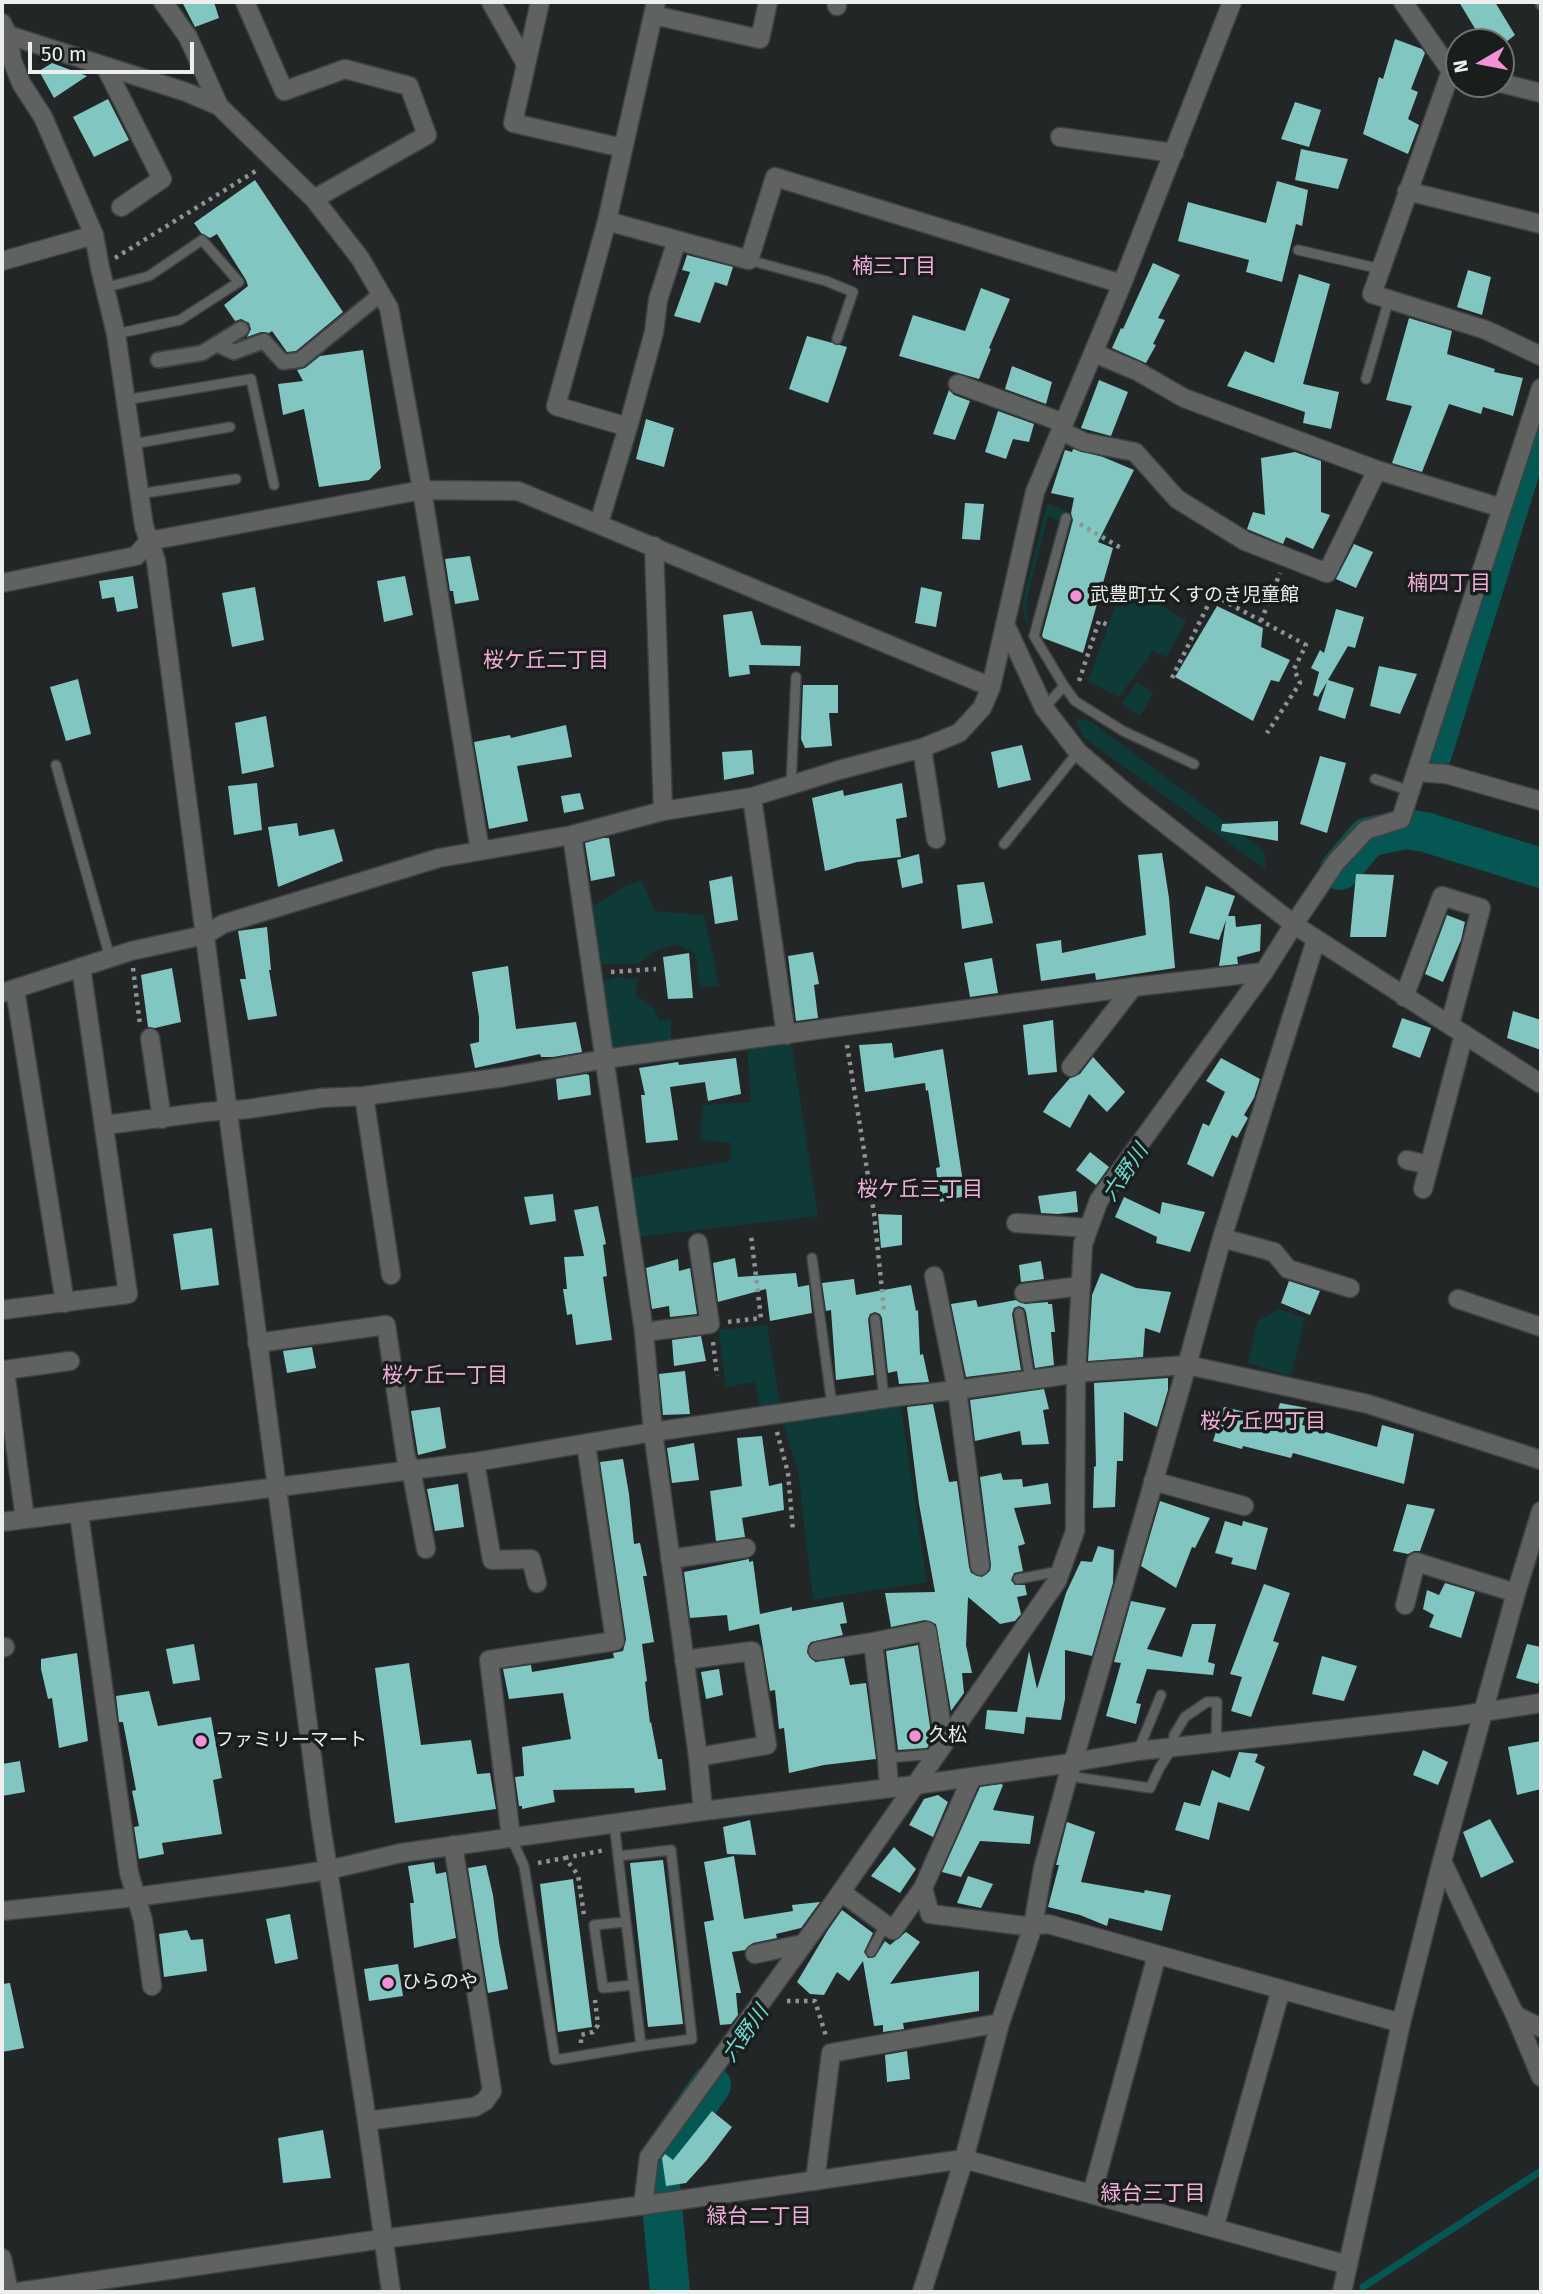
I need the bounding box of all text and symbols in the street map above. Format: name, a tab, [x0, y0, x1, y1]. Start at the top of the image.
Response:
scale bar	[32, 28, 198, 72]
north arrow	[1445, 28, 1515, 98]
text: 50 m	[41, 41, 87, 67]
text: N	[1448, 58, 1473, 75]
district label: 楠三丁目	[852, 254, 936, 280]
district label: 楠四丁目	[1407, 571, 1491, 597]
place label: 武豊町立くすのき児童館	[1090, 585, 1299, 607]
marker: 武豊町立くすのき児童館	[1068, 588, 1084, 604]
district label: 桜ケ丘二丁目	[483, 648, 609, 674]
water label: 六野川	[1098, 1140, 1154, 1206]
district label: 桜ケ丘三丁目	[857, 1177, 983, 1203]
district label: 桜ケ丘一丁目	[382, 1363, 508, 1389]
district label: 桜ケ丘四丁目	[1200, 1409, 1326, 1435]
place label: 久松	[929, 1725, 967, 1747]
marker: 久松	[907, 1728, 923, 1744]
place label: ファミリーマート	[215, 1730, 367, 1752]
marker: ファミリーマート	[193, 1733, 209, 1749]
place label: ひらのや	[402, 1972, 478, 1994]
marker: ひらのや	[380, 1975, 396, 1991]
water label: 六野川	[718, 2001, 774, 2067]
district label: 緑台三丁目	[1101, 2181, 1205, 2207]
district label: 緑台二丁目	[707, 2204, 811, 2230]

